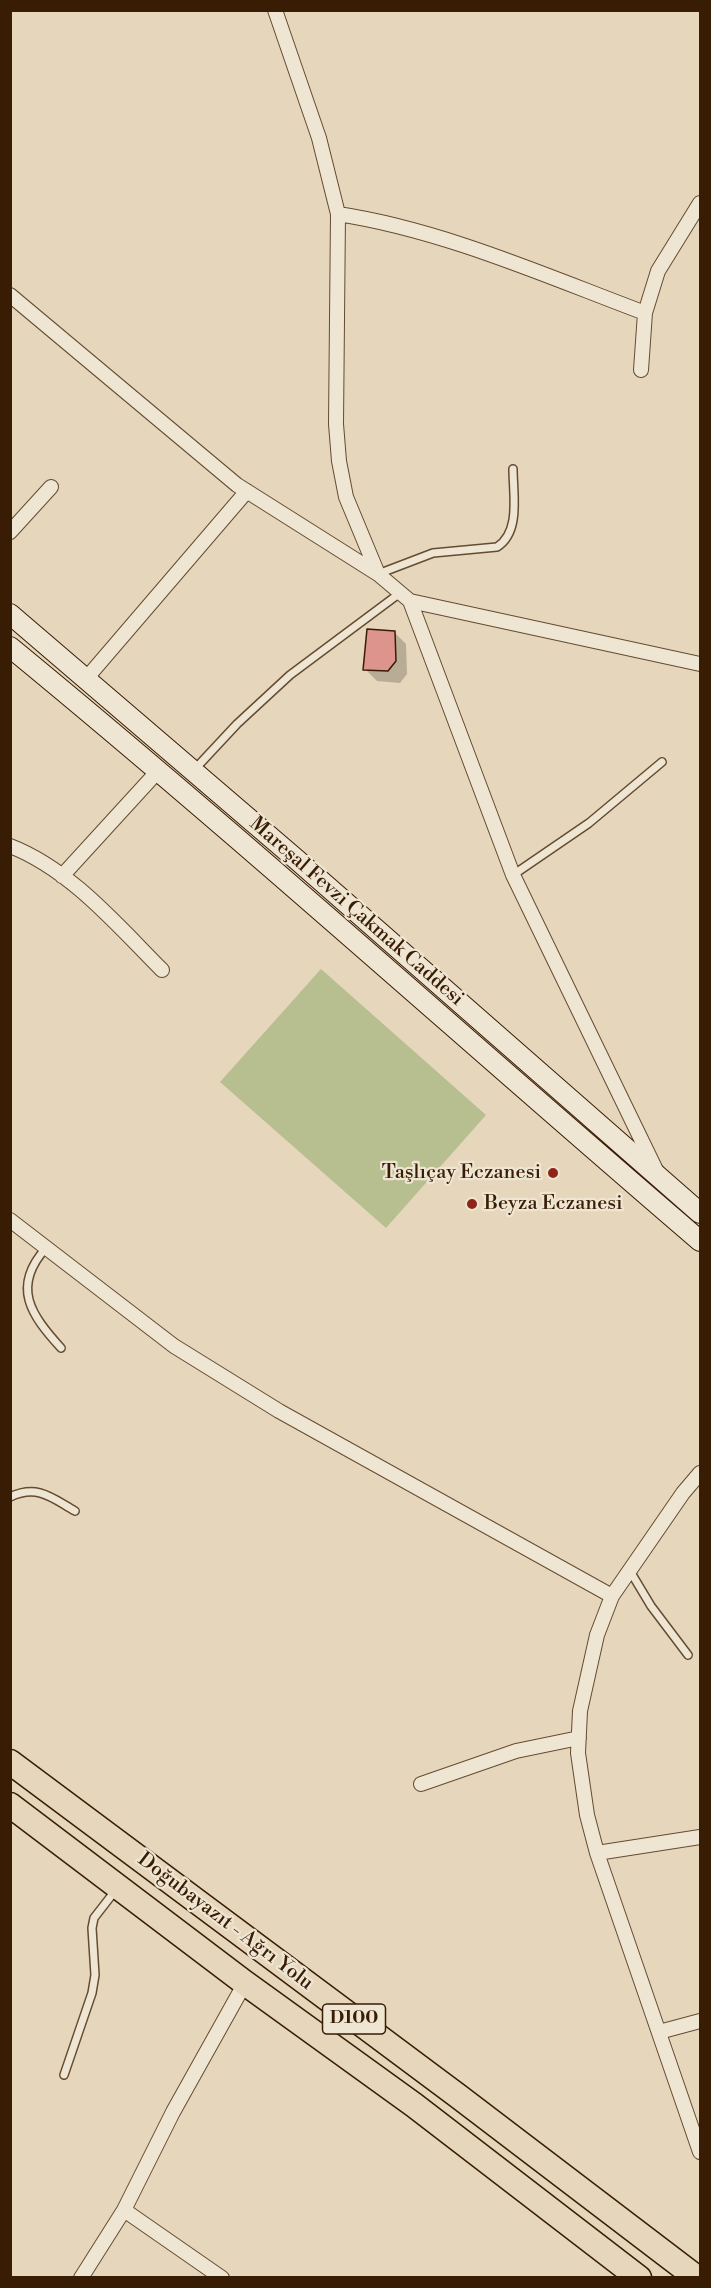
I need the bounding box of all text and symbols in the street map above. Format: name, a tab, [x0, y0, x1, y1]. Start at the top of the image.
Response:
street label: Mareşal Fevzi Çakmak Caddesi	[244, 812, 468, 1012]
place label: Taşlıçay Eczanesi	[382, 1161, 541, 1185]
marker: Taşlıçay Eczanesi	[546, 1166, 560, 1180]
place label: Beyza Eczanesi	[484, 1192, 623, 1216]
marker: Beyza Eczanesi	[465, 1197, 479, 1211]
street label: Doğubayazıt - Ağrı Yolu	[132, 1848, 318, 1996]
road number: D100	[322, 2004, 386, 2034]

